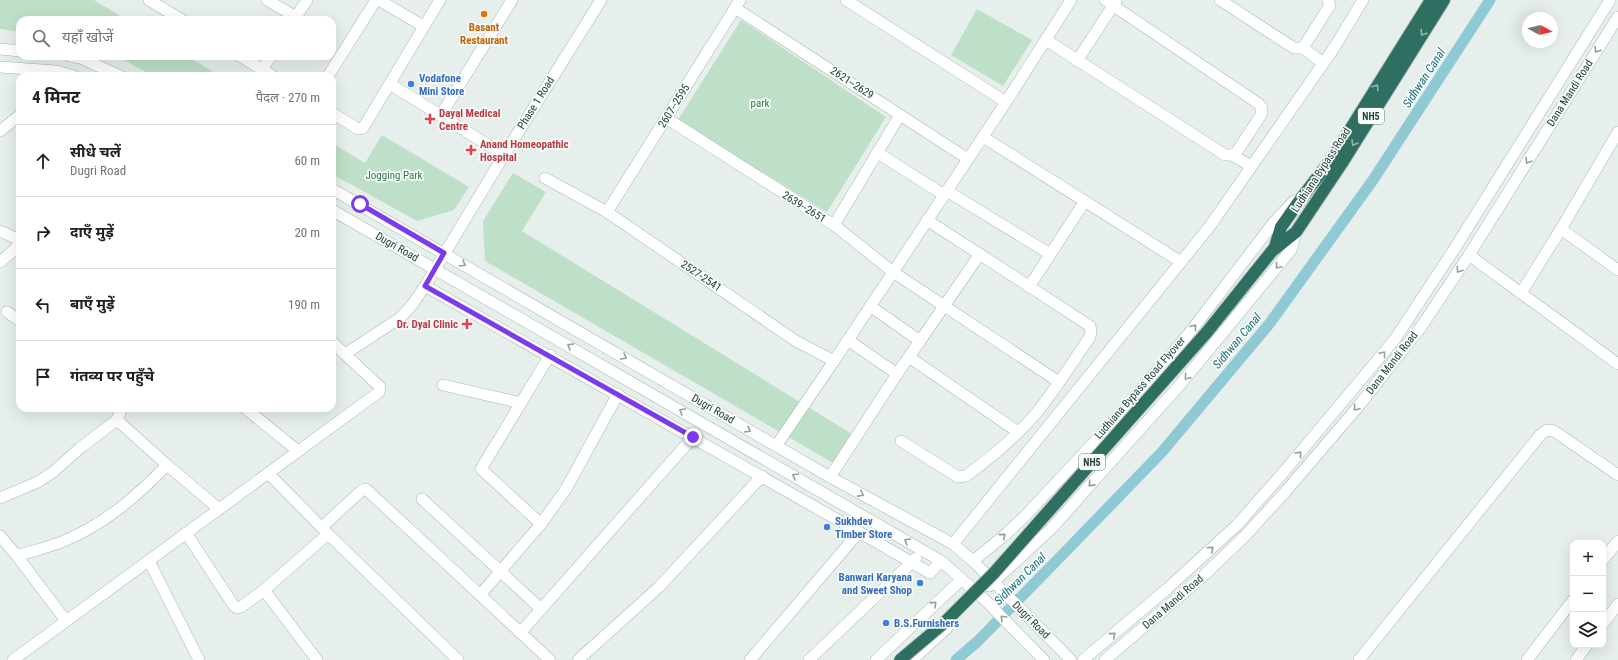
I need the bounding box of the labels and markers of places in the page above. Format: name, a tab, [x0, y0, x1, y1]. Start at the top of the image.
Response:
marker: Basant Restaurant	[479, 9, 489, 19]
place label: Basant Restaurant	[460, 21, 509, 47]
place label: Vodafone Mini Store	[419, 72, 464, 98]
marker: Vodafone Mini Store	[406, 79, 416, 89]
place label: Dayal Medical Centre	[439, 107, 501, 133]
marker: Dayal Medical Centre	[424, 113, 436, 125]
place label: Anand Homeopathic Hospital	[480, 138, 569, 164]
marker: Anand Homeopathic Hospital	[465, 144, 477, 156]
place label: Dr. Dyal Clinic	[397, 318, 458, 331]
marker: Dr. Dyal Clinic	[461, 318, 473, 330]
place label: Sukhdev Timber Store	[835, 515, 892, 541]
marker: Sukhdev Timber Store	[822, 522, 832, 532]
place label: Banwari Karyana and Sweet Shop	[839, 571, 913, 597]
marker: Banwari Karyana and Sweet Shop	[915, 578, 925, 588]
place label: B.S.Furnishers	[894, 617, 959, 630]
marker: B.S.Furnishers	[881, 618, 891, 628]

